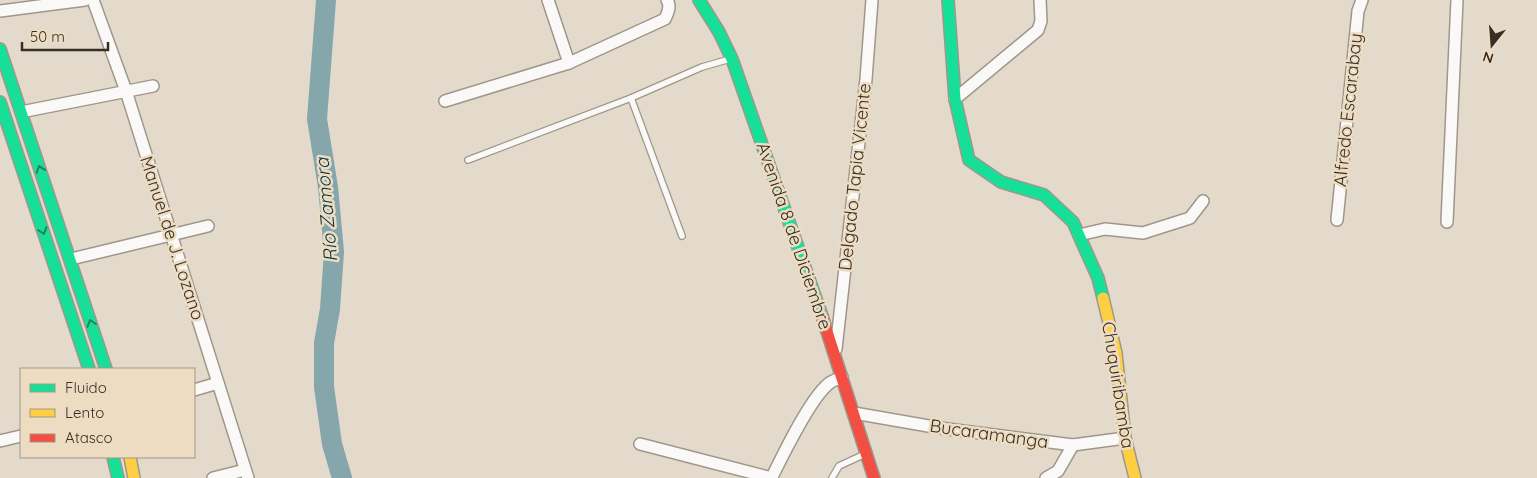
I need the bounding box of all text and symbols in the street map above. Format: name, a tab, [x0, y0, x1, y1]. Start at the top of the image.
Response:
scale bar	[22, 20, 109, 52]
north arrow	[1467, 20, 1517, 70]
text: 50 m	[30, 27, 65, 46]
street label: Alfredo Escarabay	[1328, 32, 1367, 188]
text: N	[1481, 47, 1496, 68]
street label: Delgado Tapia Vicente	[833, 82, 876, 272]
street label: Avenida 8 de Diciembre	[752, 139, 837, 332]
street label: Manuel de J. Lozano	[135, 153, 210, 323]
water label: Río Zamora	[309, 155, 343, 263]
one-way arrow	[36, 165, 46, 173]
one-way arrow	[37, 227, 47, 235]
one-way arrow	[87, 319, 97, 327]
street label: Chuquiribamba	[1097, 320, 1140, 450]
legend	[20, 368, 195, 458]
text: Fluido	[65, 378, 107, 397]
text: Lento	[65, 403, 104, 422]
street label: Bucaramanga	[928, 414, 1050, 453]
text: Atasco	[65, 428, 113, 447]

